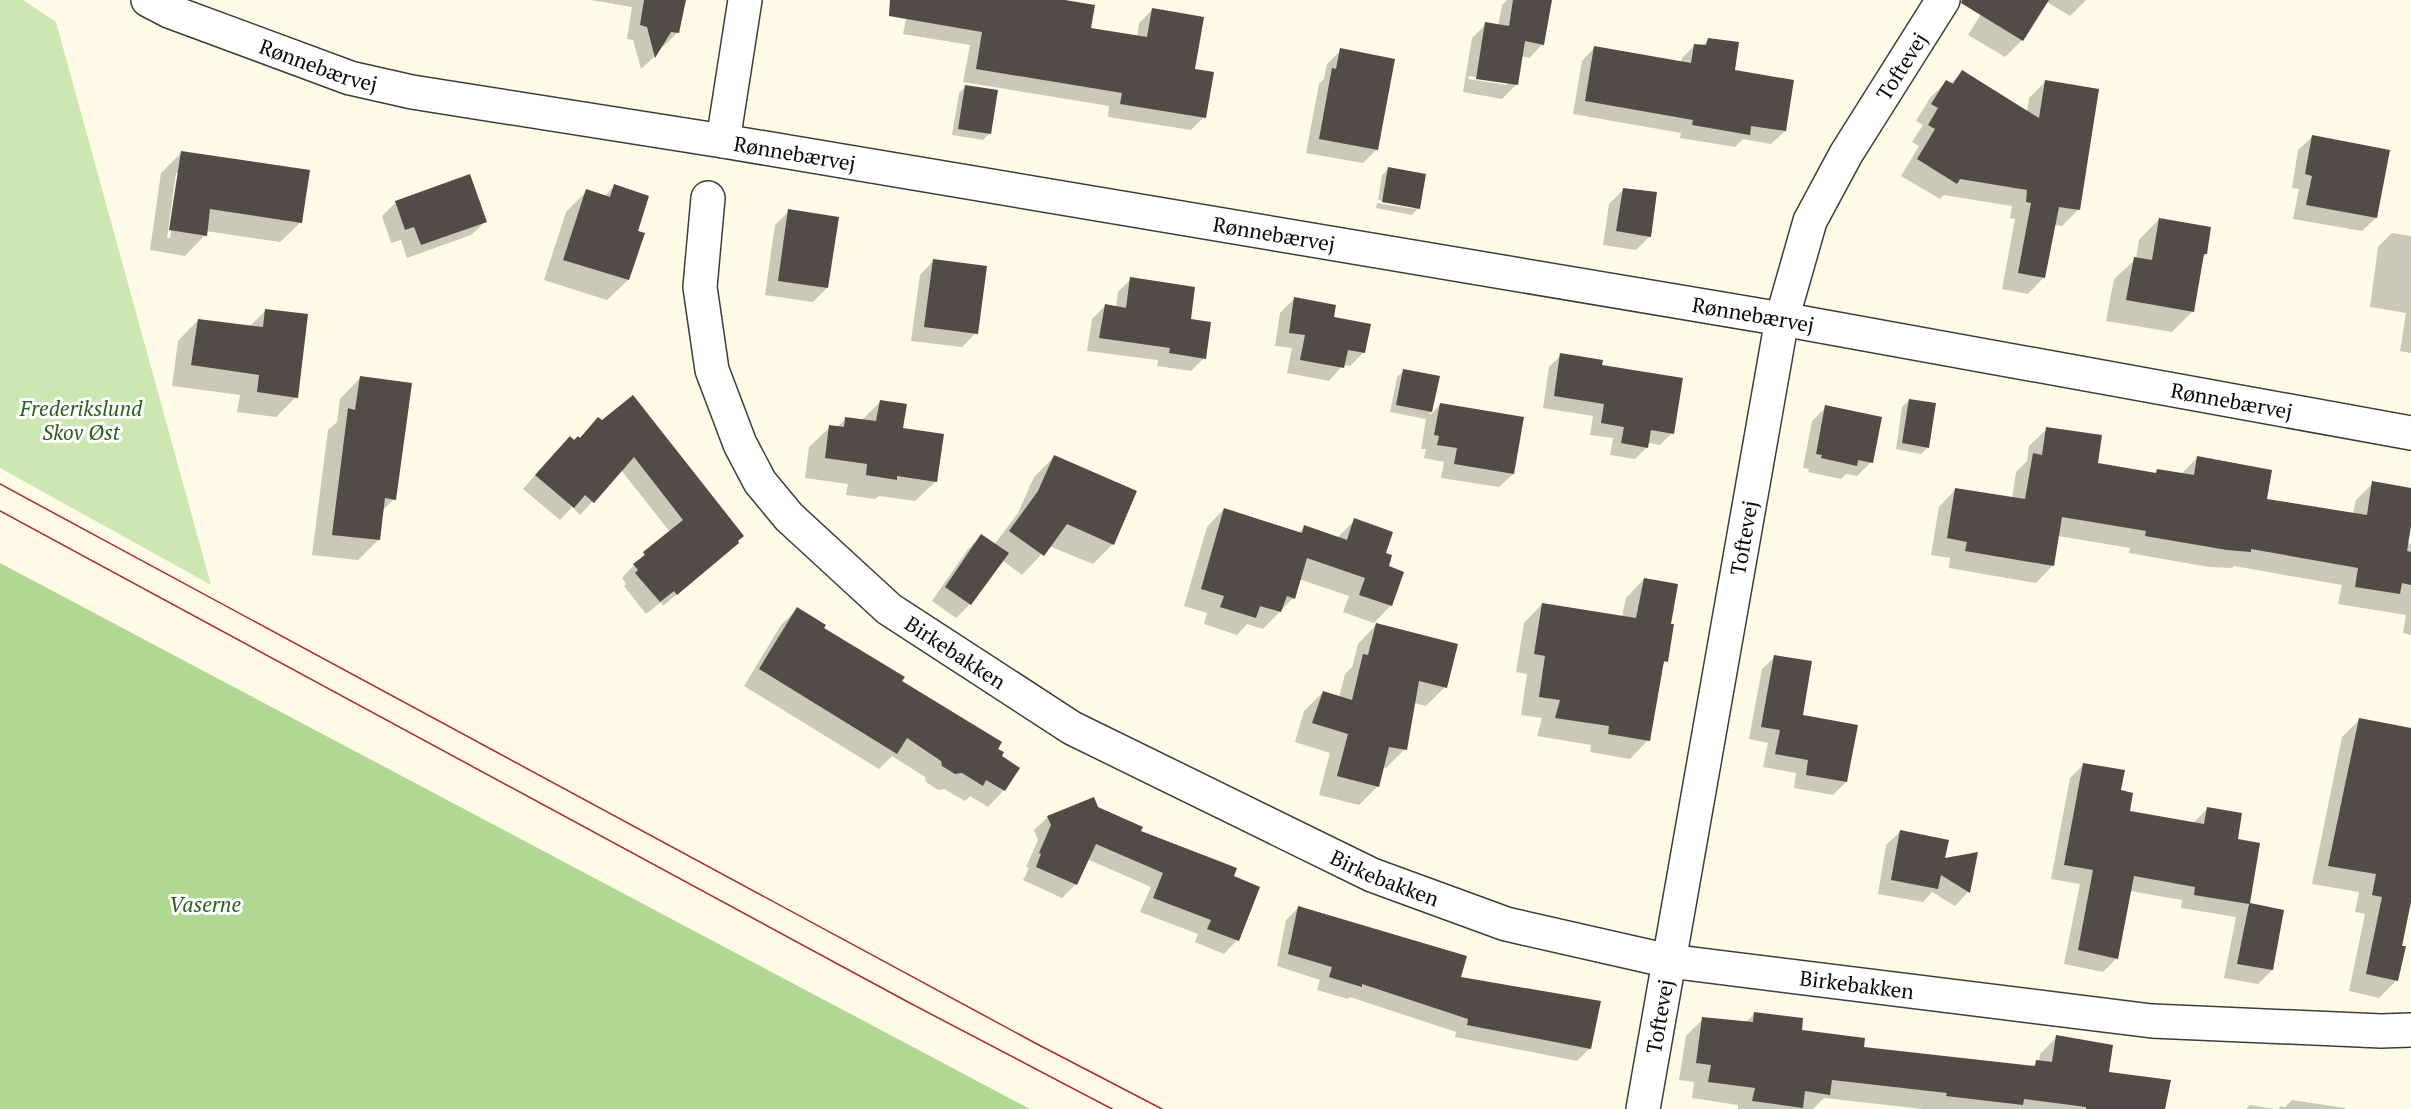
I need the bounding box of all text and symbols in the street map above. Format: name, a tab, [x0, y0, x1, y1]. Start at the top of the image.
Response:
street label: Toftevej	[1869, 27, 1933, 105]
street label: Rønnebærvej	[256, 32, 380, 98]
street label: Rønnebærvej	[732, 129, 858, 177]
street label: Rønnebærvej	[1211, 210, 1337, 258]
street label: Rønnebærvej	[1690, 290, 1817, 339]
street label: Rønnebærvej	[2169, 376, 2295, 425]
park label: Frederikslund Skov Øst	[19, 394, 143, 446]
street label: Toftevej	[1723, 498, 1764, 577]
street label: Birkebakken	[900, 609, 1012, 696]
street label: Birkebakken	[1326, 843, 1444, 913]
park label: Vaserne	[169, 890, 241, 918]
street label: Birkebakken	[1798, 963, 1916, 1005]
street label: Toftevej	[1639, 977, 1680, 1056]

